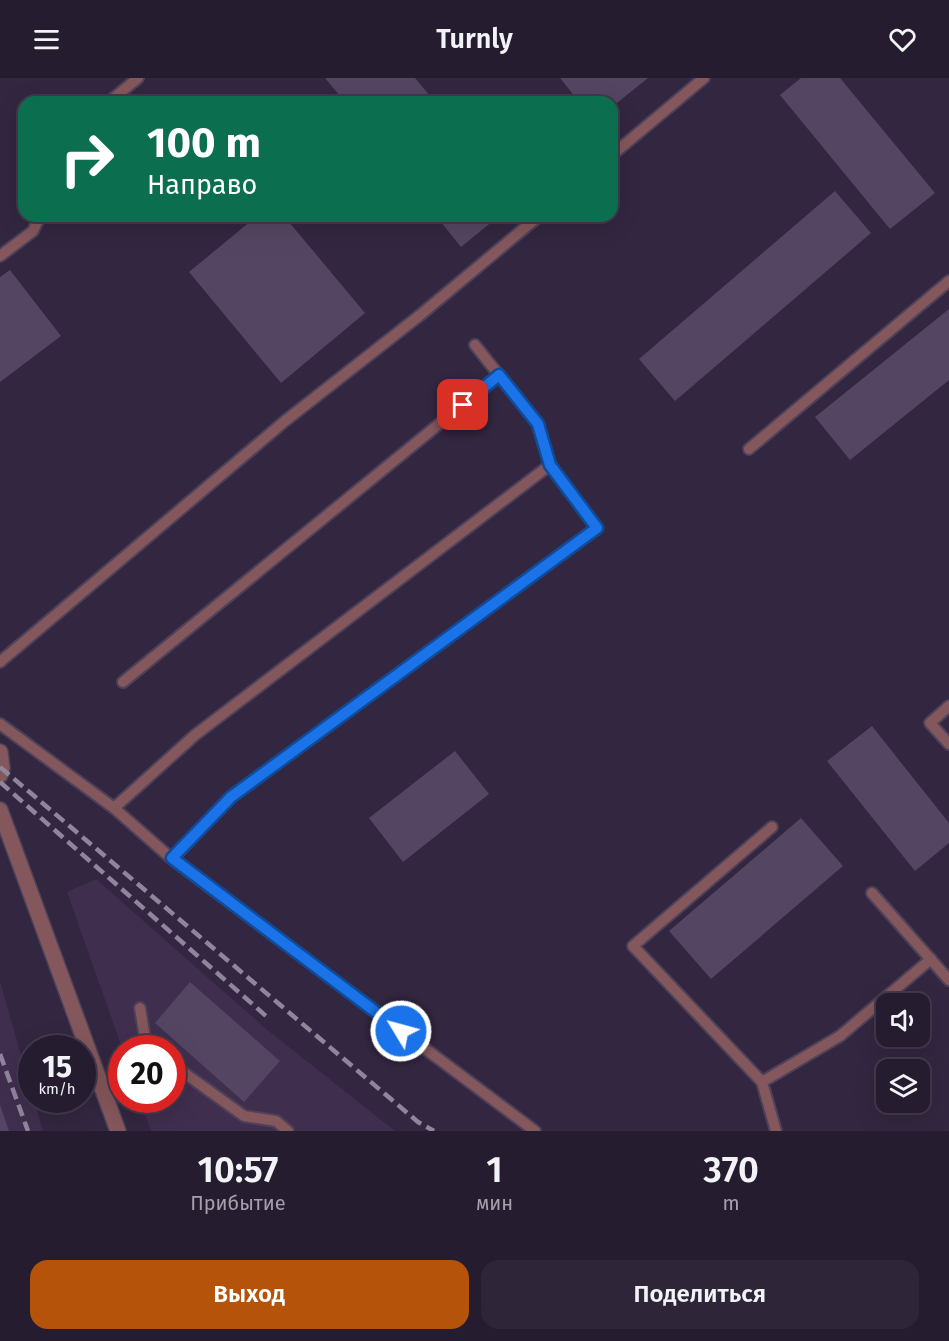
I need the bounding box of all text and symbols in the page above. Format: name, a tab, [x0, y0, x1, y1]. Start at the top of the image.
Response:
icon: menu	[30, 23, 63, 56]
text: Turnly	[436, 23, 513, 55]
icon: heart	[886, 23, 919, 56]
text: 100 m	[147, 118, 261, 168]
icon: right	[48, 120, 126, 198]
text: Направо	[147, 169, 257, 201]
pin	[437, 379, 488, 430]
icon: arrive	[446, 388, 479, 421]
map controls	[876, 993, 930, 1113]
button: sound	[876, 993, 930, 1047]
position arrow	[369, 999, 433, 1063]
speed limit sign: 20	[108, 1035, 186, 1113]
text: 15	[42, 1049, 72, 1085]
button: layers	[876, 1059, 930, 1113]
text: km/h	[38, 1080, 76, 1098]
text: 10:57	[198, 1148, 278, 1192]
text: 1	[486, 1148, 503, 1192]
text: 370	[703, 1148, 759, 1192]
text: Прибытие	[190, 1191, 286, 1215]
text: мин	[476, 1191, 513, 1215]
text: m	[723, 1191, 740, 1215]
button: Выход	[30, 1260, 469, 1329]
button: Поделиться	[481, 1260, 919, 1329]

